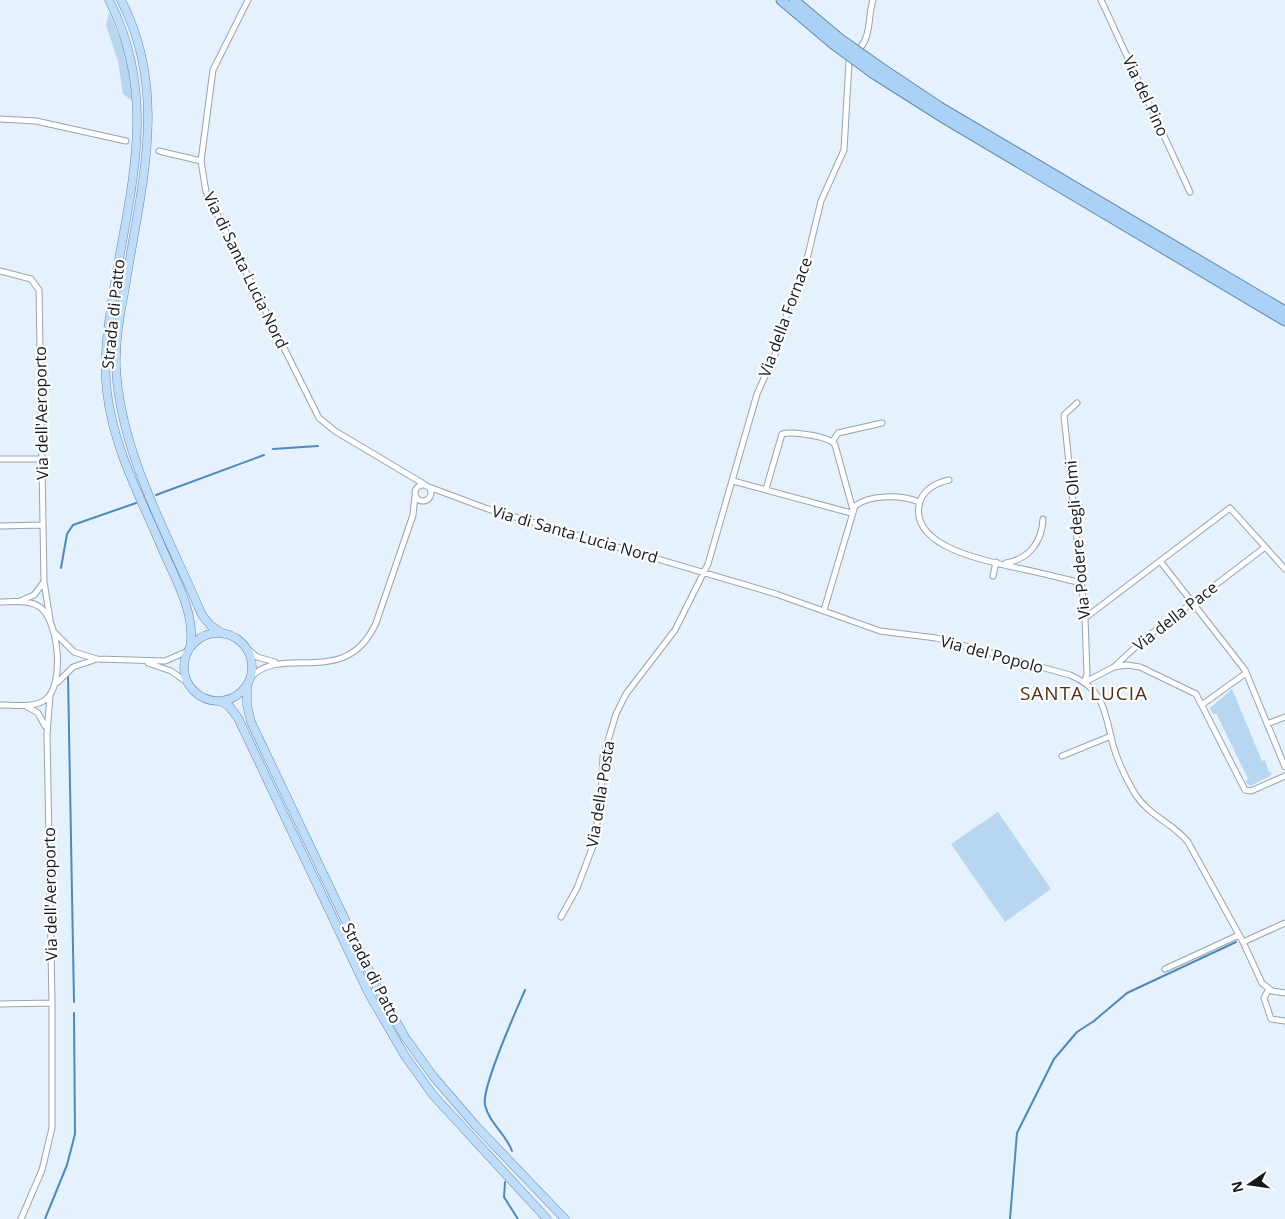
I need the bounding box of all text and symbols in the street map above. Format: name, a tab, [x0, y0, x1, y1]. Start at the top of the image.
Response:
street label: Via del Pino	[1118, 52, 1174, 140]
street label: Via di Santa Lucia Nord	[198, 188, 294, 352]
street label: Via della Fornace	[753, 254, 817, 380]
street label: Strada di Patto	[96, 258, 130, 370]
street label: Via dell'Aeroporto	[29, 346, 53, 480]
street label: Via Podere degli Olmi	[1059, 460, 1095, 620]
street label: Via di Santa Lucia Nord	[489, 500, 661, 568]
street label: Via della Pace	[1128, 576, 1222, 656]
street label: Via del Popolo	[938, 630, 1046, 678]
district label: SANTA LUCIA	[1020, 680, 1148, 706]
street label: Via della Posta	[581, 739, 619, 849]
street label: Via dell'Aeroporto	[38, 827, 62, 961]
street label: Strada di Patto	[337, 919, 407, 1027]
north arrow	[1225, 1159, 1275, 1209]
text: N	[1226, 1179, 1247, 1195]

